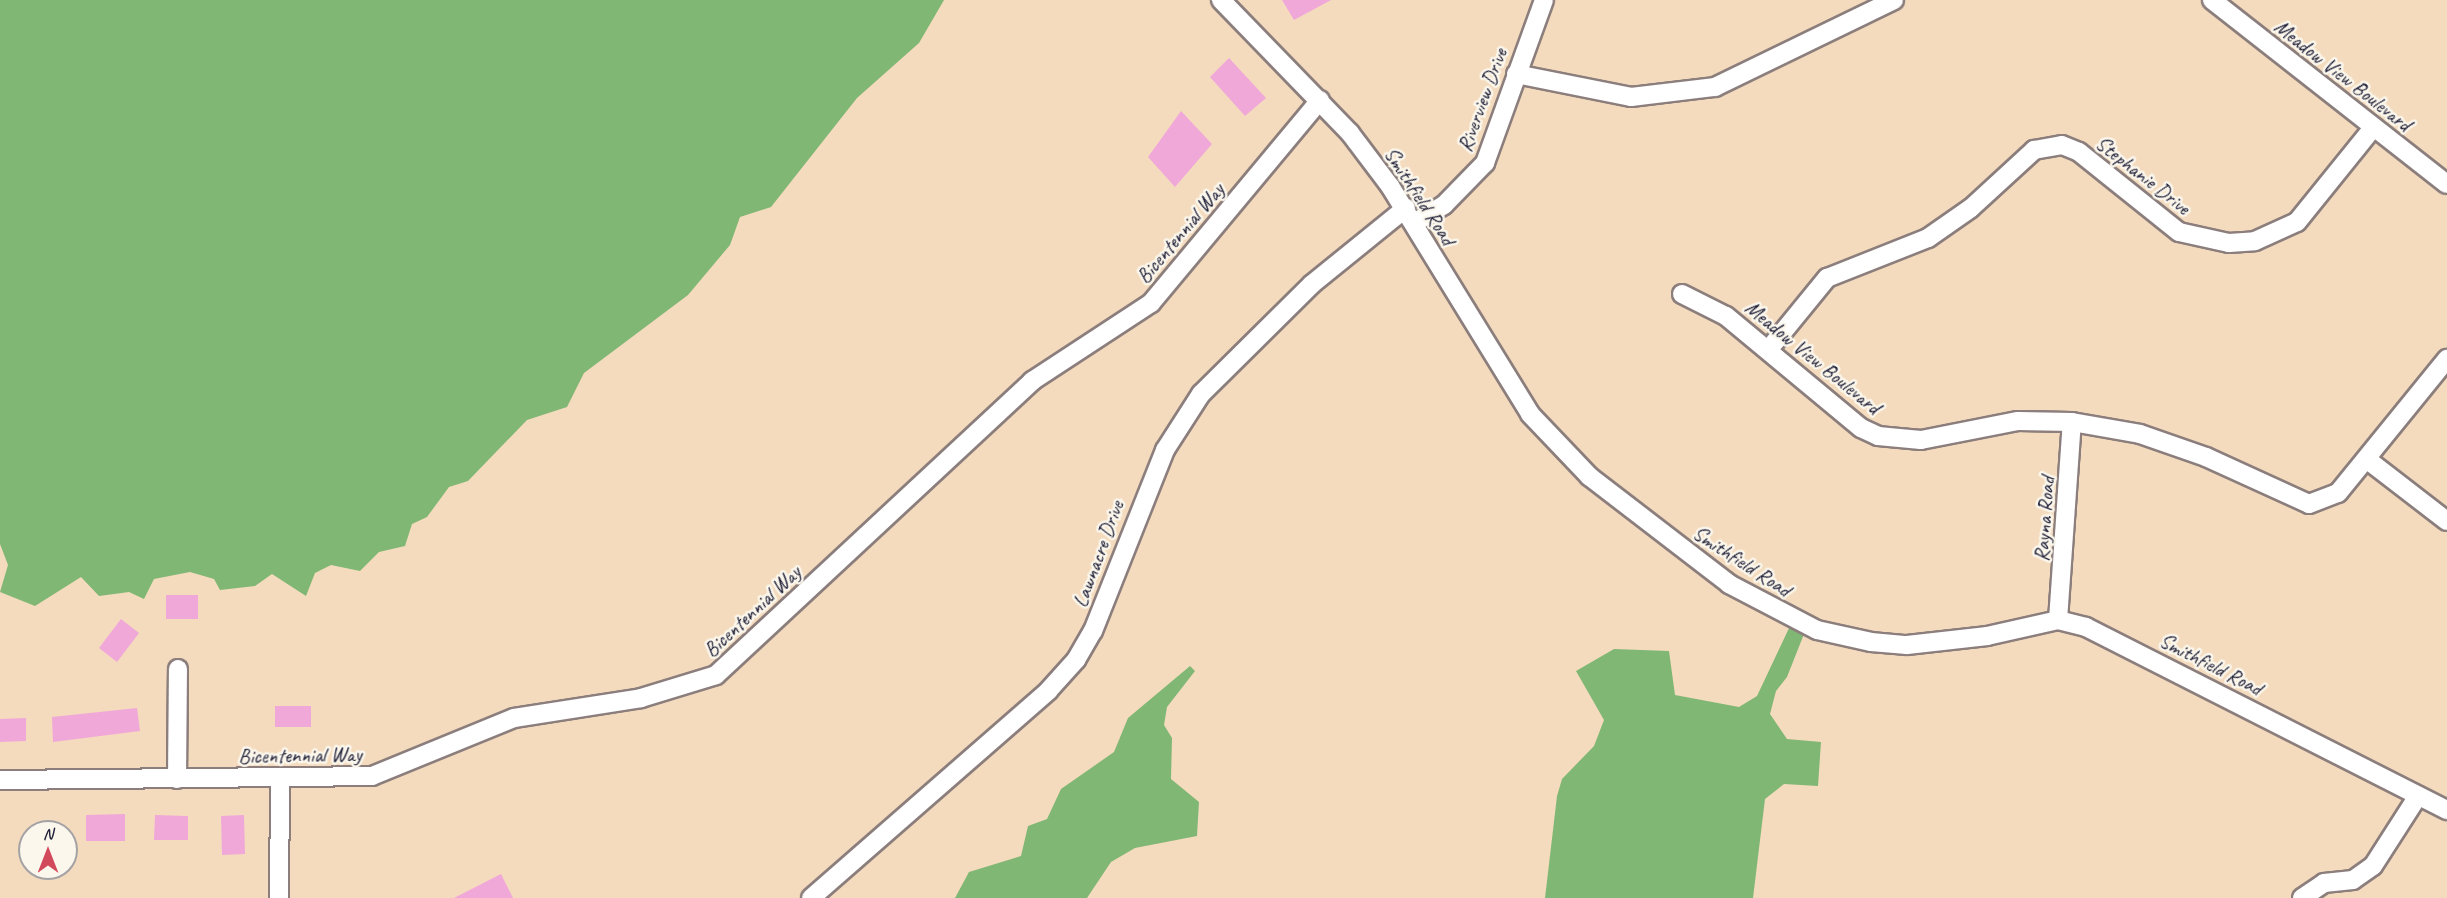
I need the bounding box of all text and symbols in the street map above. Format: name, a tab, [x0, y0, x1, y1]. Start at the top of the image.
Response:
street label: Meadow View Boulevard	[2269, 14, 2417, 136]
street label: Riverview Drive	[1452, 45, 1512, 155]
street label: Stephanie Drive	[2091, 130, 2195, 220]
street label: Smithfield Road	[1379, 143, 1461, 249]
street label: Bicentennial Way	[1131, 178, 1229, 288]
street label: Meadow View Boulevard	[1740, 295, 1886, 419]
street label: Rayna Road	[2028, 476, 2060, 562]
street label: Lawnacre Drive	[1067, 497, 1129, 611]
street label: Smithfield Road	[1689, 520, 1795, 602]
street label: Bicentennial Way	[698, 560, 806, 662]
street label: Smithfield Road	[2156, 628, 2266, 700]
street label: Bicentennial Way	[238, 741, 362, 769]
north arrow	[18, 820, 78, 880]
text: N	[43, 824, 53, 844]

